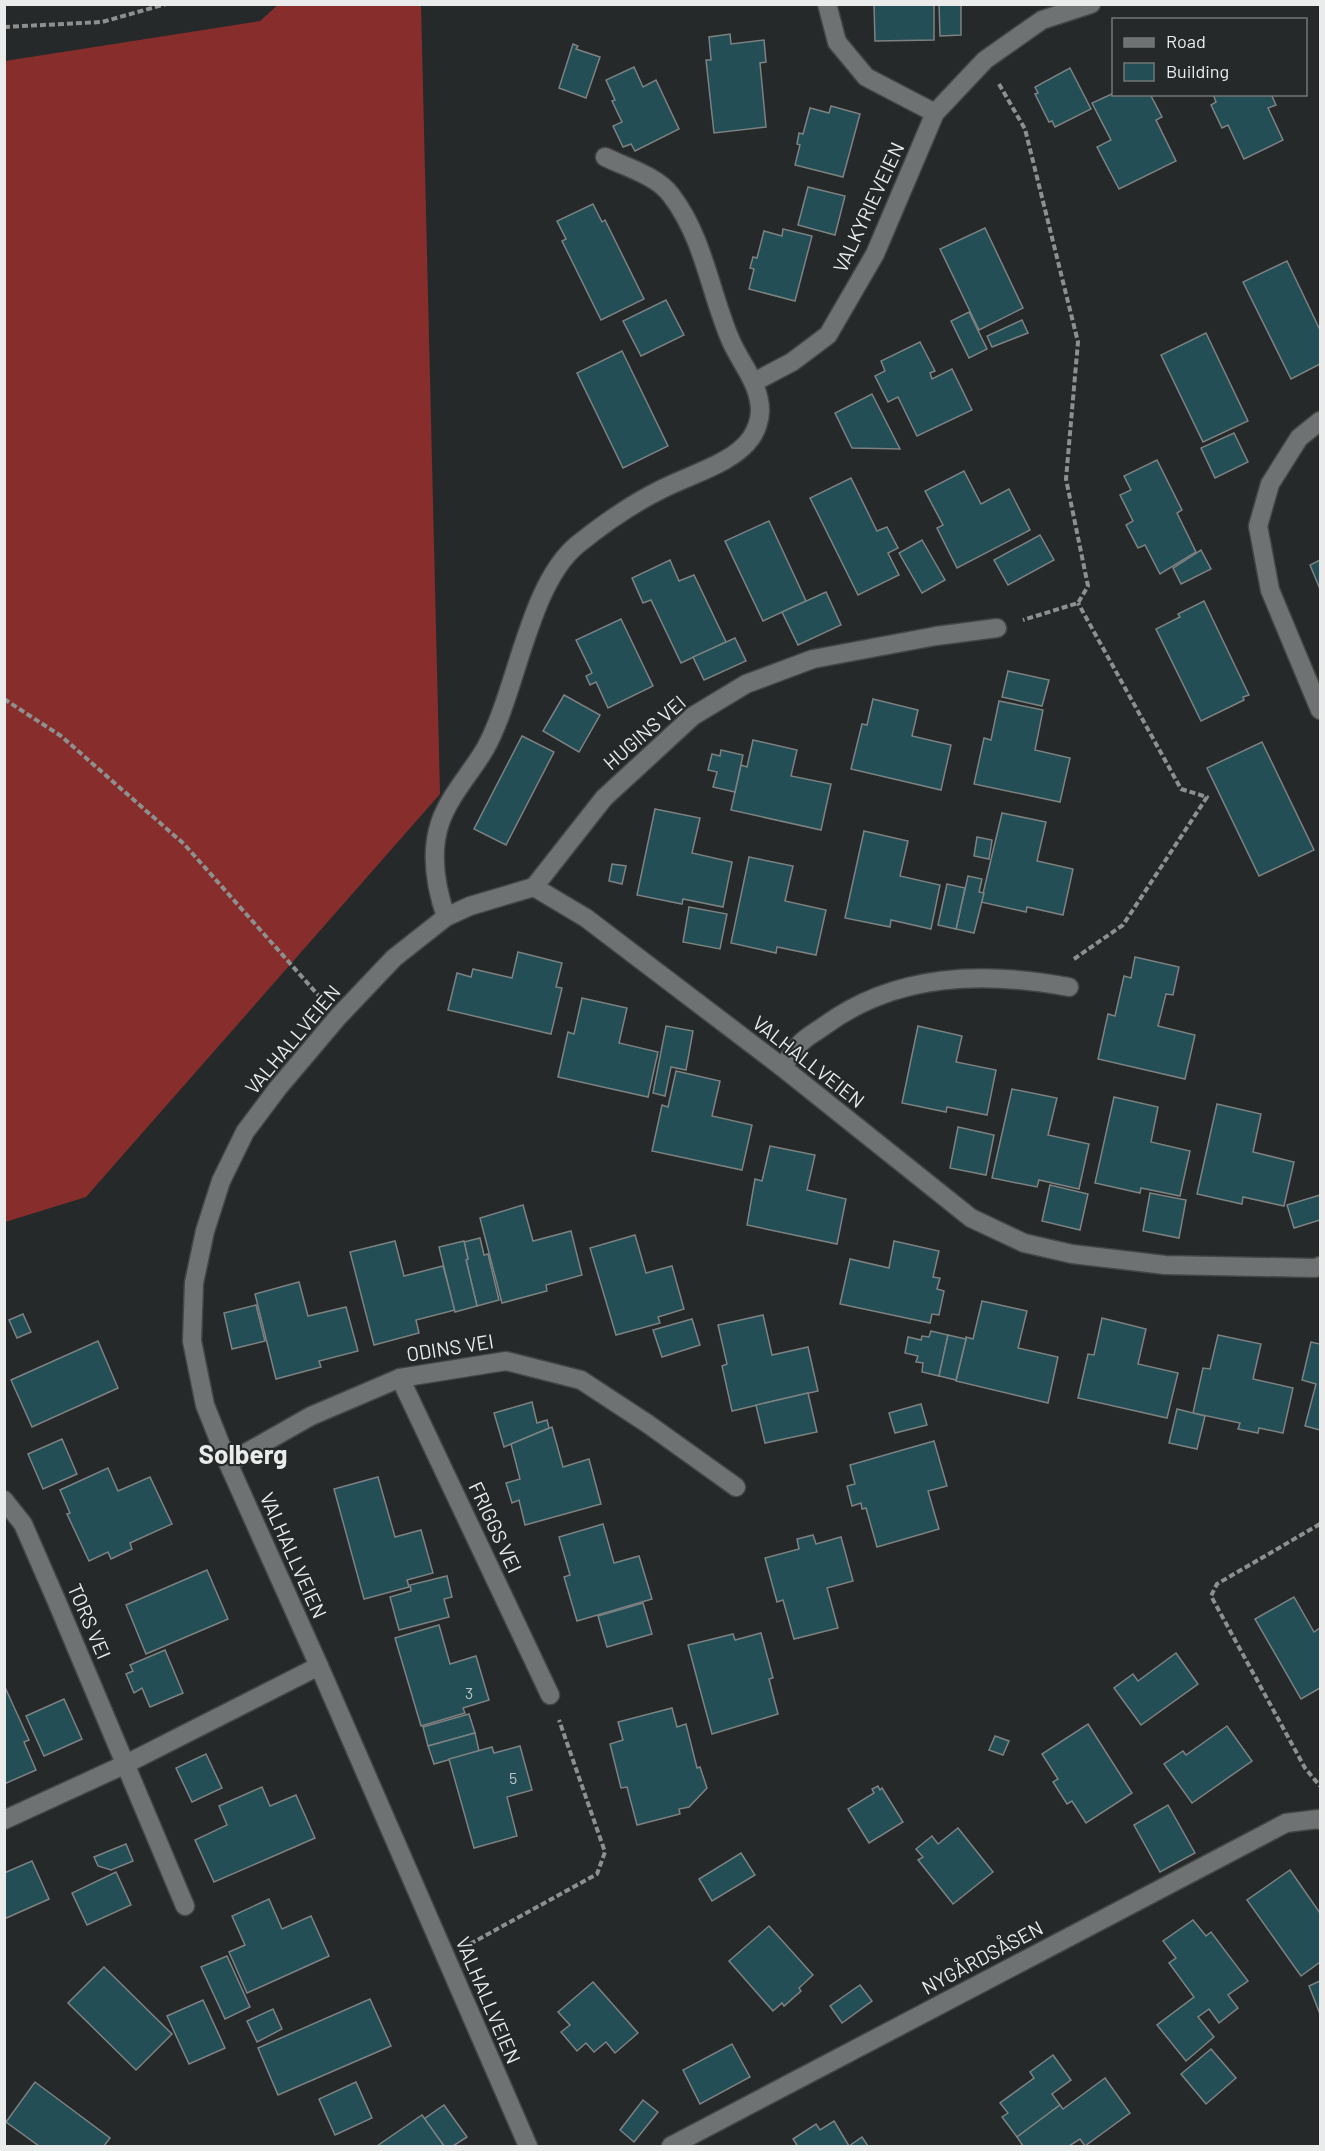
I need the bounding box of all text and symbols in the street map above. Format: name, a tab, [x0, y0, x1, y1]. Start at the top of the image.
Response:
legend	[1112, 18, 1307, 96]
text: Road	[1166, 30, 1206, 52]
text: Building	[1166, 60, 1229, 82]
street label: VALKYRIEVEIEN	[827, 138, 909, 276]
street label: HUGINS VEI	[598, 690, 690, 774]
street label: VALHALLVEIEN	[239, 979, 345, 1099]
street label: VALHALLVEIEN	[748, 1010, 870, 1112]
street label: ODINS VEI	[405, 1328, 495, 1366]
district label: Solberg	[199, 1438, 288, 1469]
street label: FRIGGS VEI	[464, 1478, 528, 1576]
street label: VALHALLVEIEN	[256, 1488, 332, 1622]
street label: TORS VEI	[63, 1580, 117, 1662]
house number: 3	[465, 1683, 473, 1702]
house number: 5	[509, 1768, 517, 1787]
street label: NYGÅRDSÅSEN	[917, 1915, 1047, 1999]
street label: VALHALLVEIEN	[452, 1933, 526, 2067]

